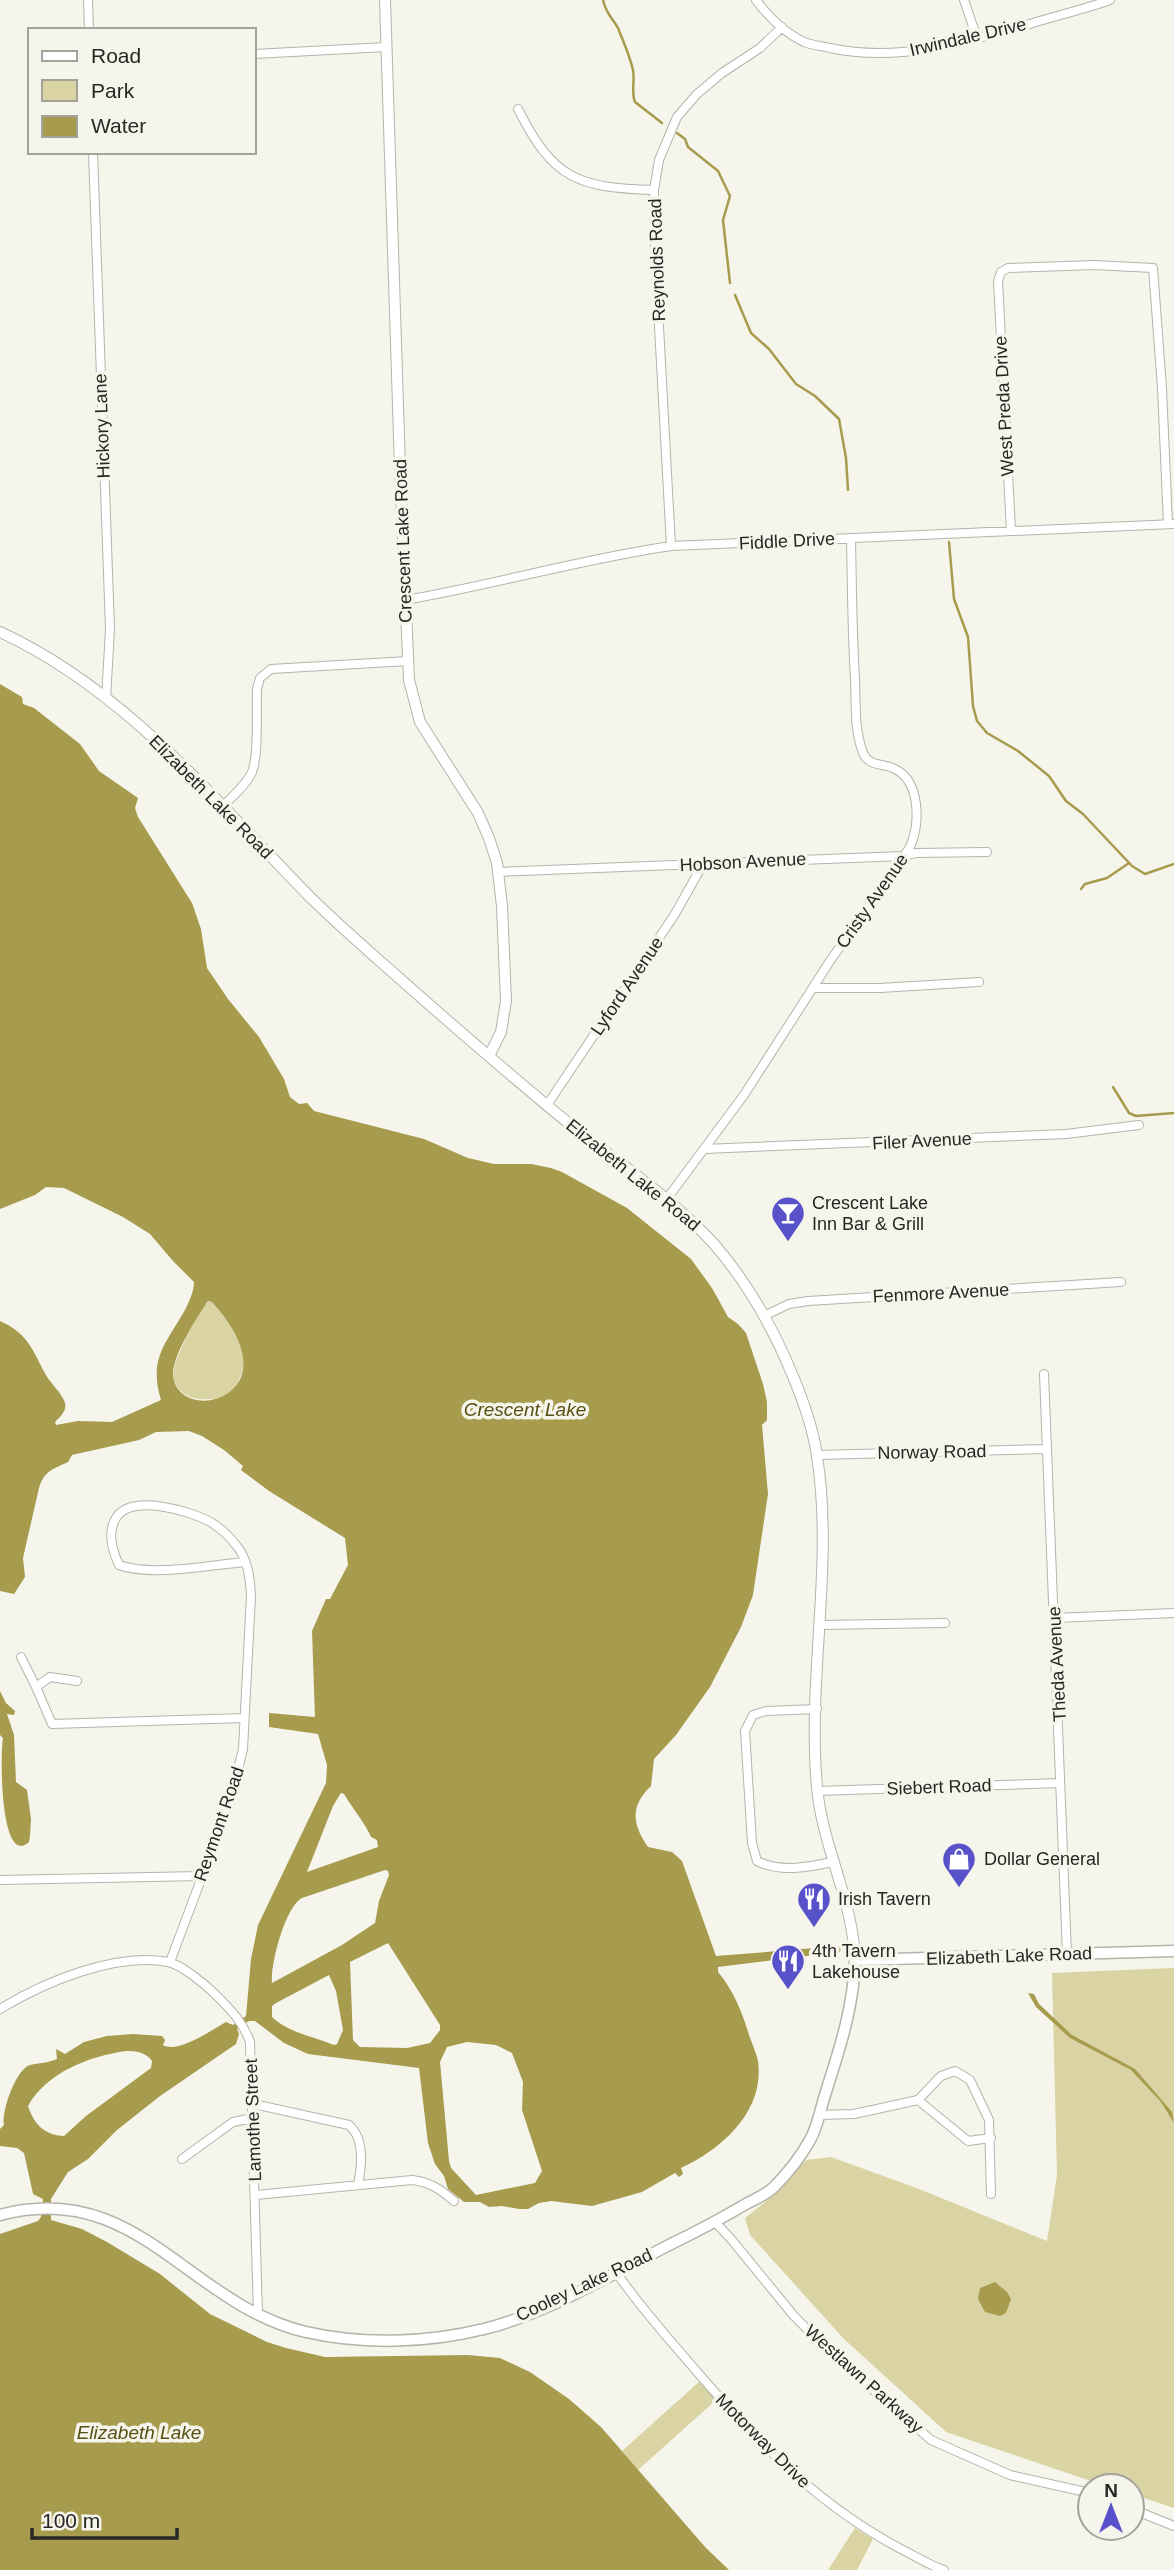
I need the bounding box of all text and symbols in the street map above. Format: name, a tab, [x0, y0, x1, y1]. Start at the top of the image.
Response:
street label: Irwindale Drive	[908, 14, 1028, 60]
legend	[28, 28, 256, 154]
text: Road	[91, 44, 141, 67]
text: Park	[91, 79, 135, 102]
text: Water	[91, 114, 146, 137]
street label: Reynolds Road	[645, 198, 669, 322]
street label: West Preda Drive	[990, 335, 1018, 477]
street label: Hickory Lane	[90, 373, 114, 479]
street label: Crescent Lake Road	[390, 459, 416, 623]
street label: Fiddle Drive	[739, 529, 835, 553]
street label: Elizabeth Lake Road	[145, 731, 277, 863]
street label: Hobson Avenue	[679, 849, 807, 875]
street label: Cristy Avenue	[832, 850, 912, 952]
street label: Lyford Avenue	[587, 933, 667, 1039]
street label: Elizabeth Lake Road	[562, 1115, 704, 1235]
street label: Filer Avenue	[872, 1128, 972, 1154]
place label: Crescent Lake Inn Bar & Grill	[812, 1193, 928, 1234]
bar icon: Crescent Lake Inn Bar & Grill	[769, 1194, 807, 1243]
street label: Fenmore Avenue	[872, 1279, 1010, 1307]
water label: Crescent Lake	[464, 1399, 586, 1420]
street label: Norway Road	[877, 1441, 987, 1463]
street label: Theda Avenue	[1044, 1606, 1070, 1722]
street label: Reymont Road	[190, 1764, 248, 1884]
street label: Siebert Road	[886, 1775, 992, 1799]
shop icon: Dollar General	[940, 1840, 978, 1889]
place label: Dollar General	[984, 1849, 1100, 1869]
restaurant icon: Irish Tavern	[795, 1880, 833, 1929]
place label: Irish Tavern	[838, 1889, 931, 1909]
place label: 4th Tavern Lakehouse	[812, 1941, 900, 1982]
restaurant icon: 4th Tavern Lakehouse	[769, 1942, 807, 1991]
street label: Elizabeth Lake Road	[926, 1943, 1092, 1969]
street label: Lamothe Street	[241, 2058, 265, 2182]
street label: Cooley Lake Road	[513, 2245, 655, 2325]
street label: Westlawn Parkway	[801, 2321, 927, 2437]
street label: Motorway Drive	[712, 2390, 814, 2492]
water label: Elizabeth Lake	[77, 2422, 201, 2443]
north arrow	[1076, 2472, 1146, 2542]
text: N	[1104, 2480, 1118, 2501]
scale bar	[32, 2496, 177, 2540]
text: 100 m	[42, 2509, 100, 2532]

